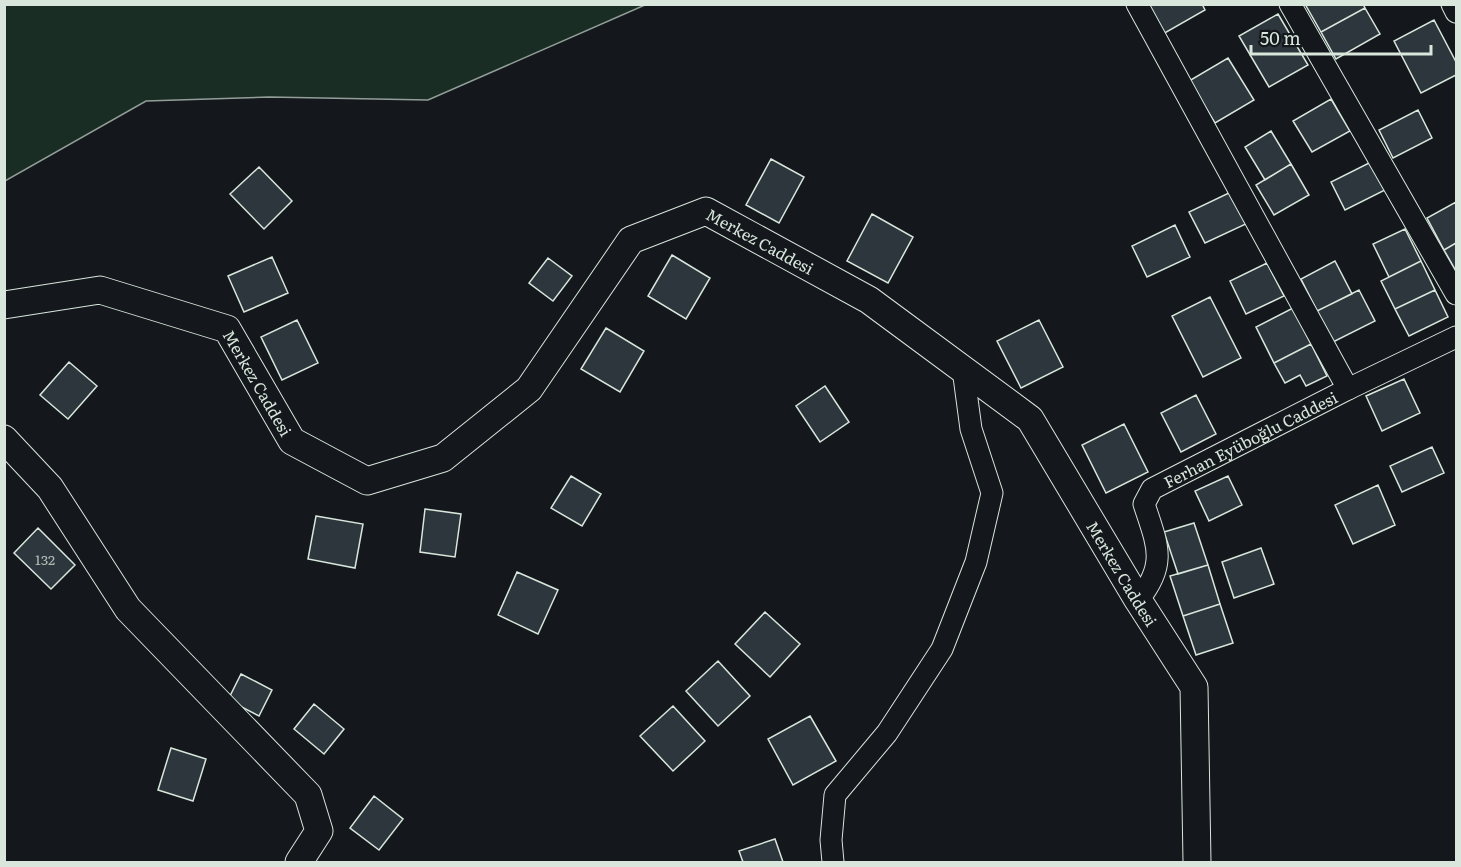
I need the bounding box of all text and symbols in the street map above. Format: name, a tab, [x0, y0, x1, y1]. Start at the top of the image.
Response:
scale bar	[1251, 18, 1431, 56]
text: 50 m	[1260, 24, 1301, 51]
street label: Merkez Caddesi	[702, 201, 818, 280]
street label: Merkez Caddesi	[218, 325, 298, 440]
street label: Ferhan Eyüboğlu Caddesi	[1159, 385, 1341, 493]
street label: Merkez Caddesi	[1081, 516, 1164, 631]
house number: 132	[35, 549, 55, 569]

